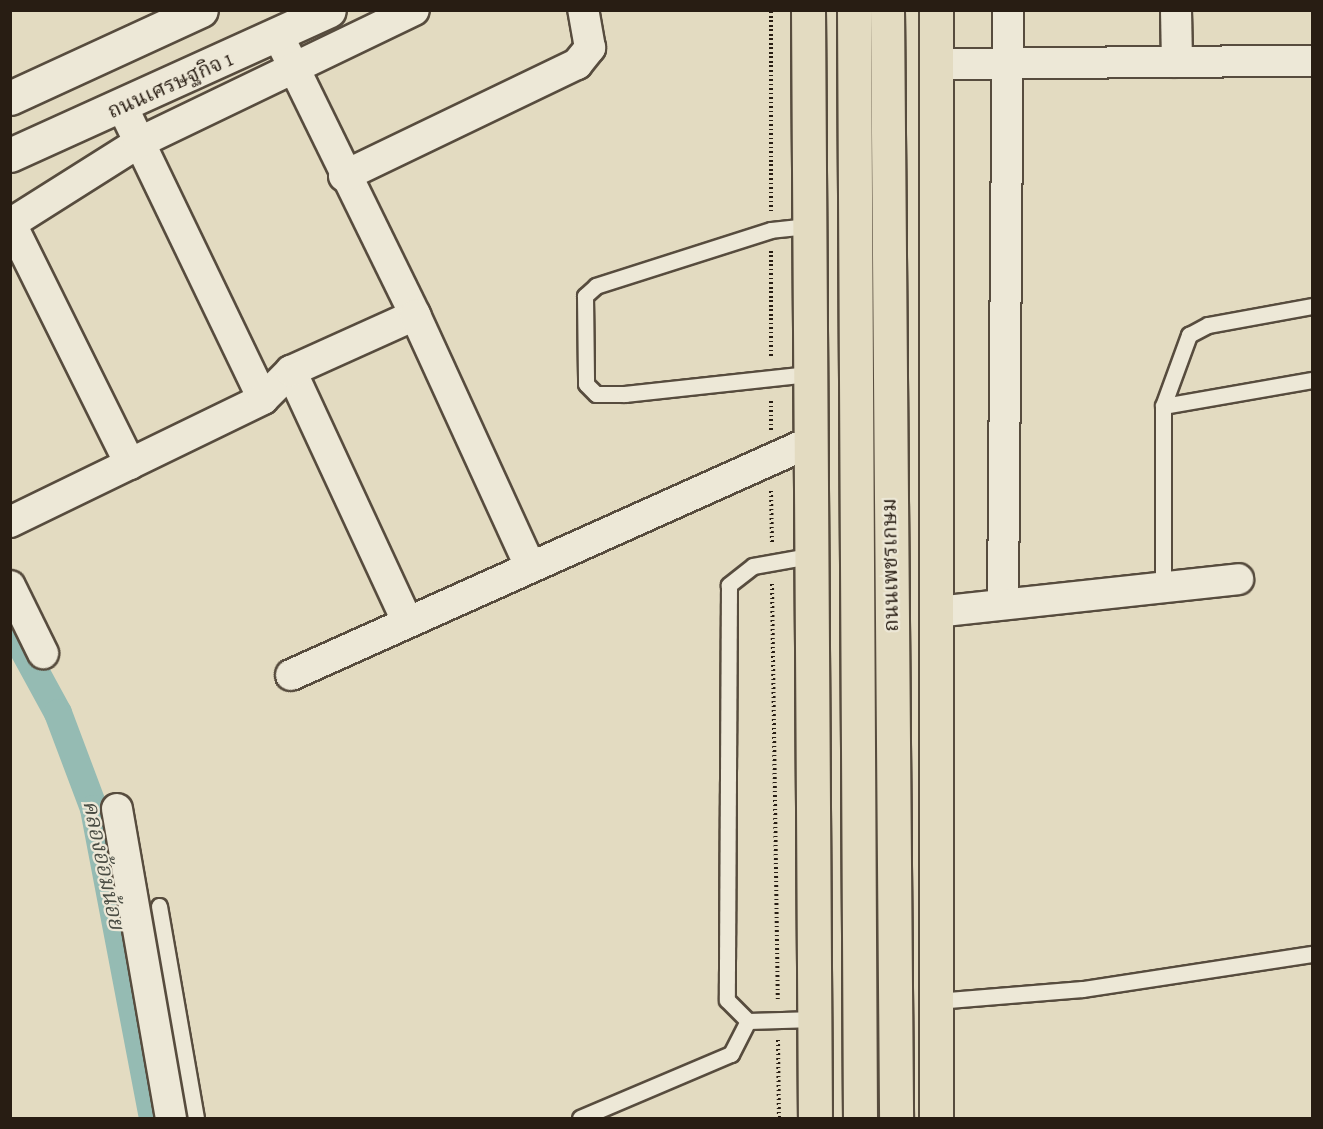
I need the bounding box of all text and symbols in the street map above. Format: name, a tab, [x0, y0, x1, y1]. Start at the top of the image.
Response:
street label: ถนนเศรษฐกิจ 1	[103, 46, 237, 124]
street label: ถนนเพชรเกษม	[876, 498, 904, 632]
water label: คลองอ้อมน้อย	[76, 798, 130, 932]

